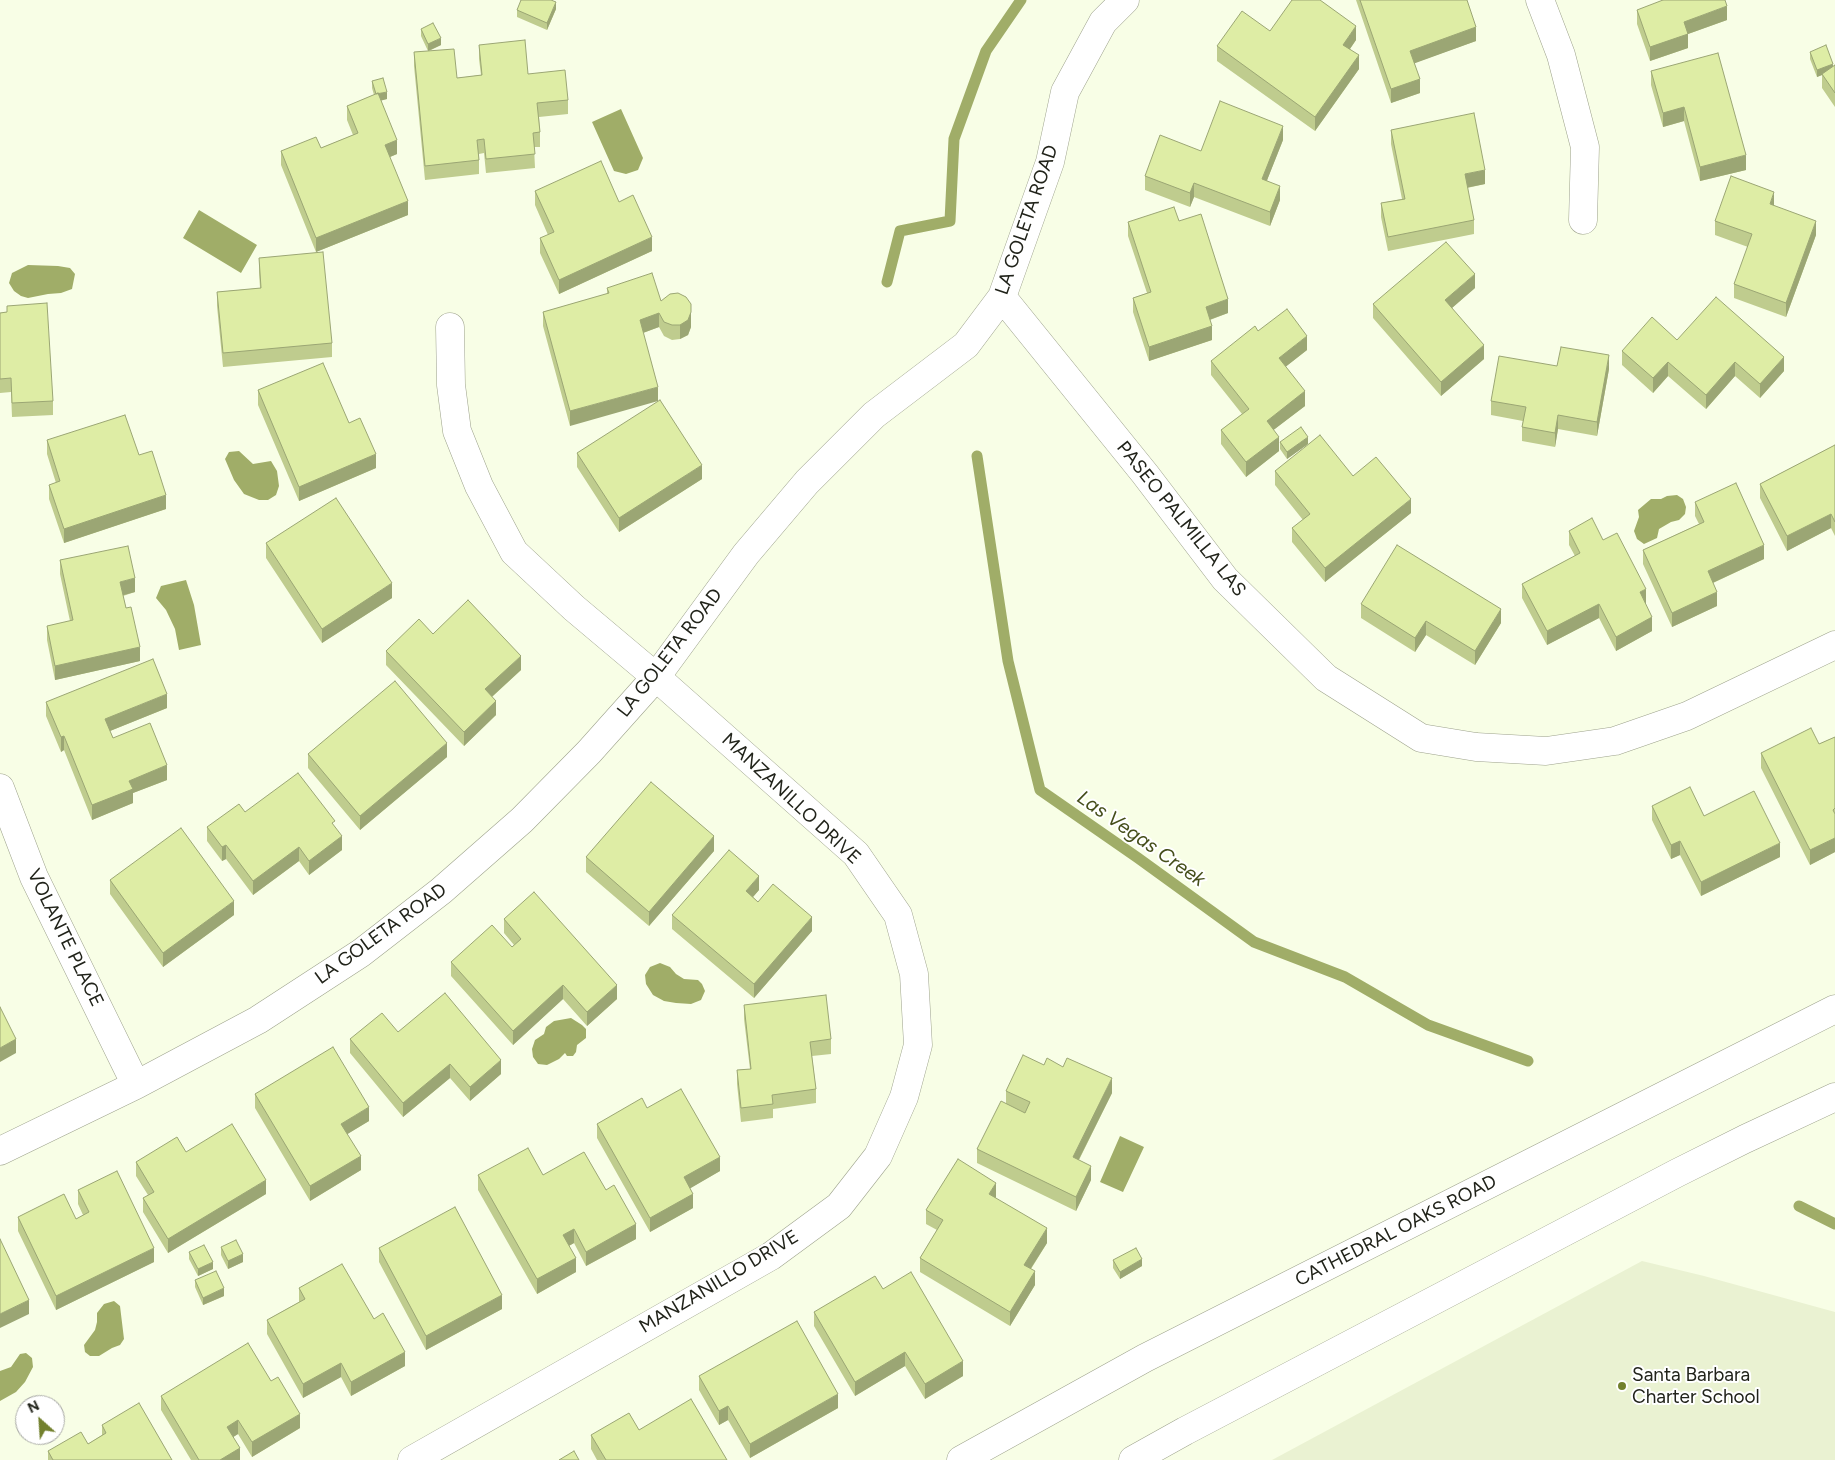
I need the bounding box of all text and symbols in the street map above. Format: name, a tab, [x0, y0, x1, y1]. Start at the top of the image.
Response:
street label: LA GOLETA ROAD	[991, 142, 1063, 298]
street label: PASEO PALMILLA LAS	[1111, 437, 1251, 601]
street label: LA GOLETA ROAD	[613, 584, 727, 722]
street label: MANZANILLO DRIVE	[717, 729, 865, 869]
water label: Las Vegas Creek	[1072, 786, 1210, 892]
street label: VOLANTE PLACE	[22, 866, 108, 1010]
street label: LA GOLETA ROAD	[311, 879, 451, 989]
street label: CATHEDRAL OAKS ROAD	[1292, 1170, 1500, 1292]
street label: MANZANILLO DRIVE	[635, 1225, 803, 1339]
place label: Santa Barbara Charter School	[1632, 1364, 1760, 1408]
marker: Santa Barbara Charter School	[1616, 1380, 1628, 1392]
north arrow	[15, 1395, 65, 1445]
text: N	[25, 1397, 42, 1417]

